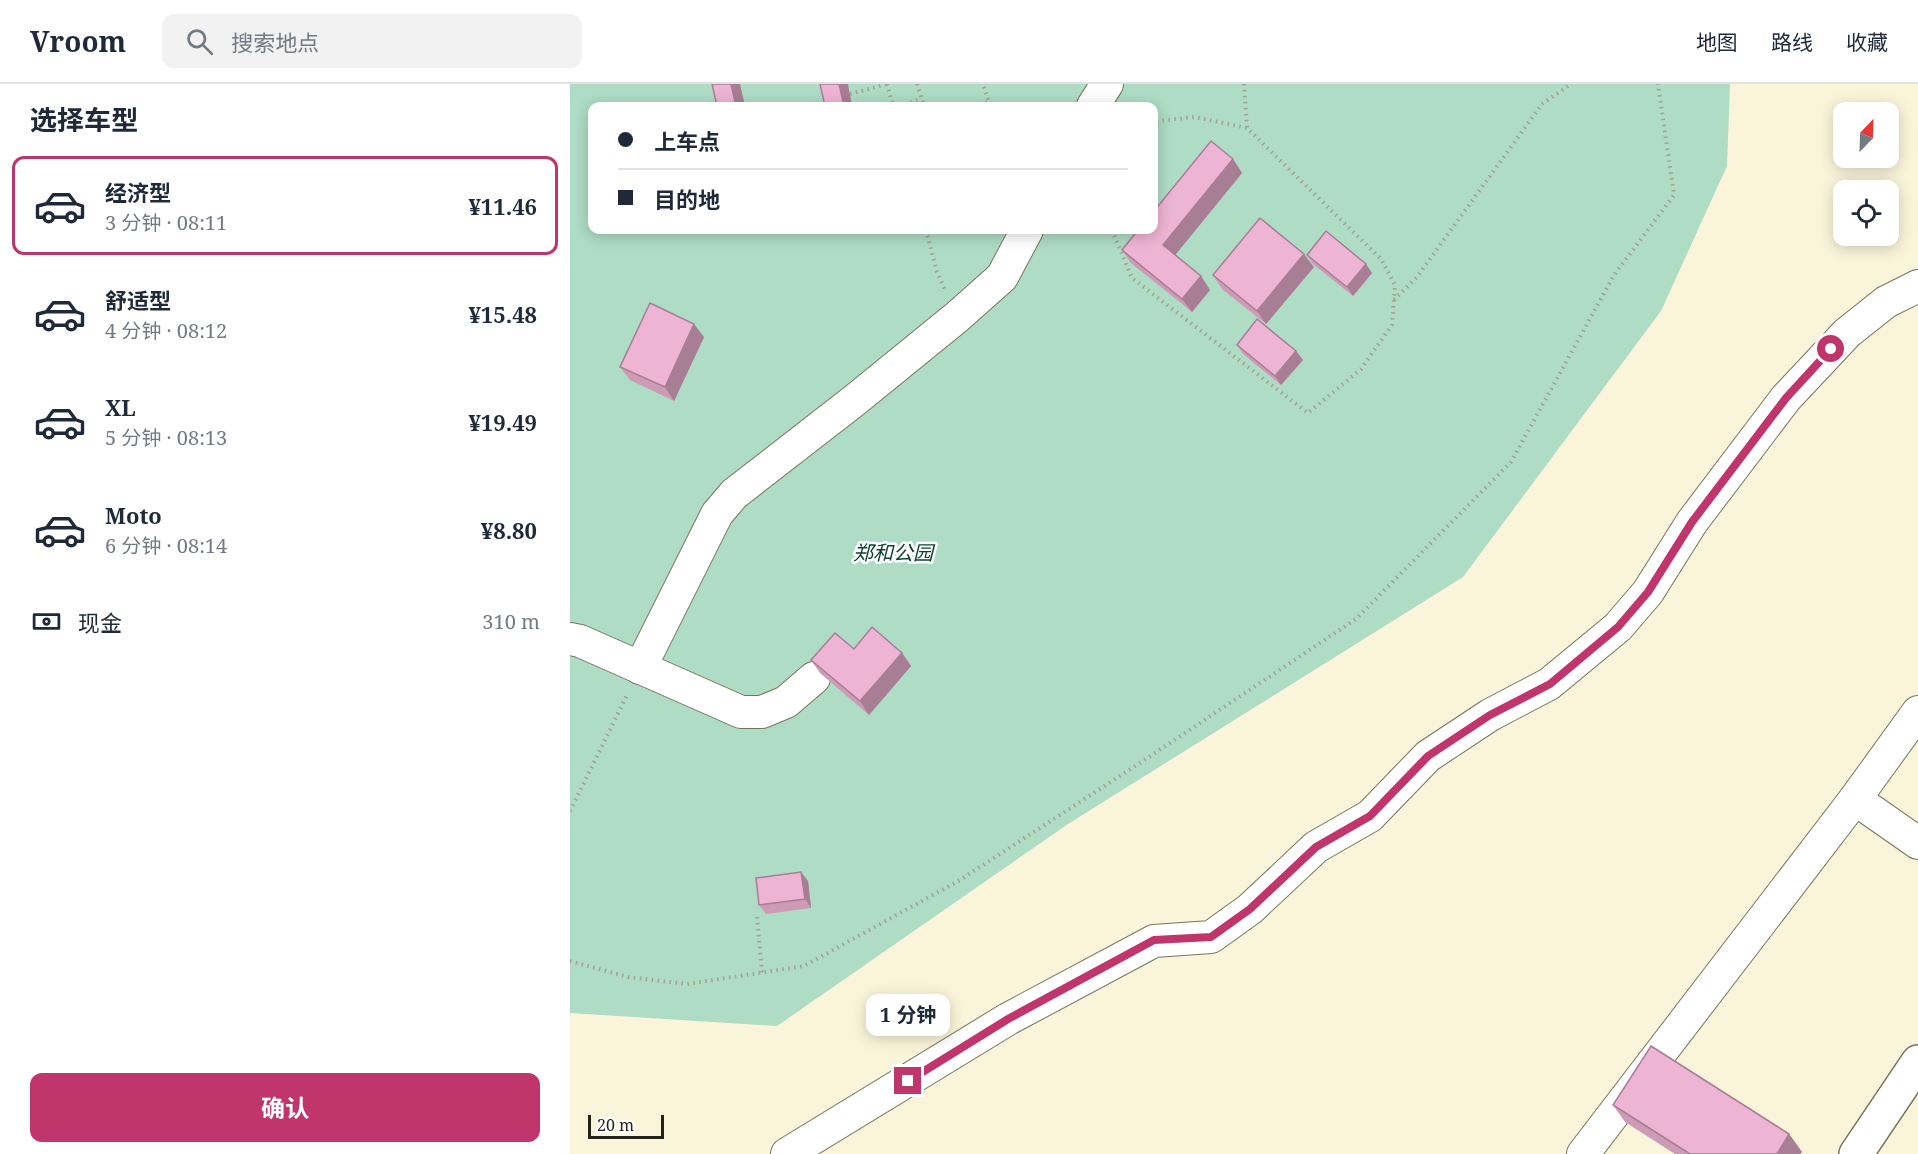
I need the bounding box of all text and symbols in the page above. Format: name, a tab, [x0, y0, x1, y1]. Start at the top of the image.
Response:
search box	[162, 14, 582, 68]
text: Vroom	[30, 22, 126, 60]
icon: search	[183, 25, 216, 58]
text: 搜索地点	[231, 27, 319, 57]
text: 地图	[1696, 28, 1738, 56]
text: 路线	[1771, 28, 1813, 56]
text: 收藏	[1846, 28, 1888, 56]
text: 选择车型	[30, 101, 138, 138]
north arrow	[1833, 102, 1899, 168]
map controls	[1833, 102, 1899, 246]
text: 上车点	[654, 126, 720, 156]
text: 经济型	[105, 177, 171, 207]
icon: car	[33, 179, 87, 233]
button: locate	[1833, 180, 1899, 246]
text: 目的地	[654, 184, 720, 214]
text: ¥11.46	[468, 191, 537, 221]
text: 3 分钟 · 08:11	[105, 209, 227, 236]
text: 舒适型	[105, 285, 171, 315]
icon: car	[33, 287, 87, 341]
text: ¥15.48	[468, 299, 537, 329]
text: 4 分钟 · 08:12	[105, 317, 227, 344]
route start	[1817, 335, 1844, 362]
text: XL	[105, 392, 136, 422]
icon: car	[33, 395, 87, 449]
text: ¥19.49	[468, 407, 537, 437]
text: 5 分钟 · 08:13	[105, 424, 227, 451]
text: Moto	[105, 500, 162, 530]
icon: car	[33, 503, 87, 557]
text: ¥8.80	[481, 515, 537, 545]
text: 6 分钟 · 08:14	[105, 532, 227, 559]
park label: 郑和公园	[853, 539, 936, 566]
icon: cash	[30, 605, 63, 638]
text: 现金	[78, 607, 122, 637]
text: 310 m	[482, 608, 540, 635]
callout: 1 分钟	[866, 994, 950, 1036]
text: 1 分钟	[880, 1001, 936, 1028]
route end	[894, 1067, 921, 1094]
button: 确认	[30, 1073, 540, 1142]
scale bar	[588, 1112, 664, 1140]
text: 20 m	[597, 1114, 634, 1136]

